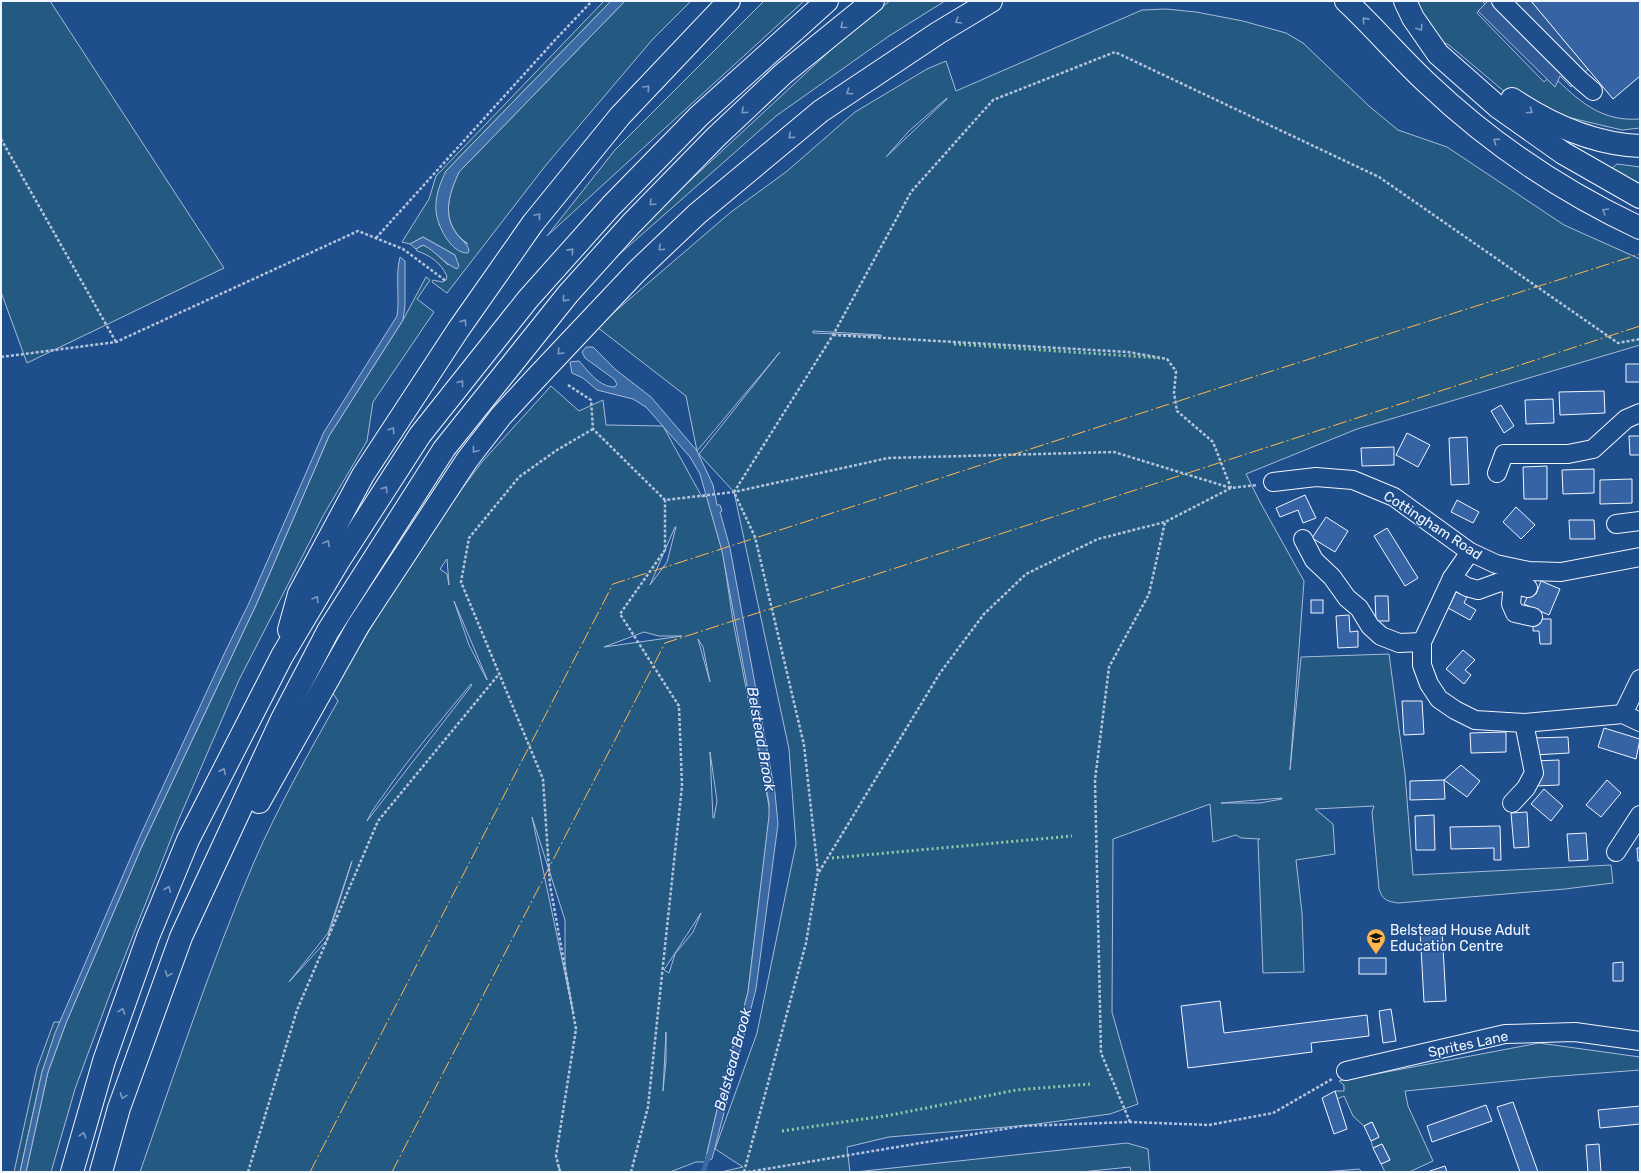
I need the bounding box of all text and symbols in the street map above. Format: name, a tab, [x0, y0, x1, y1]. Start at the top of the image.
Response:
one-way arrow	[955, 16, 962, 24]
one-way arrow	[1363, 18, 1370, 25]
one-way arrow	[840, 21, 847, 28]
one-way arrow	[1415, 24, 1422, 31]
one-way arrow	[642, 85, 650, 93]
one-way arrow	[846, 88, 853, 95]
one-way arrow	[742, 106, 749, 113]
one-way arrow	[1526, 107, 1533, 114]
one-way arrow	[788, 132, 796, 139]
one-way arrow	[1493, 139, 1500, 146]
one-way arrow	[649, 198, 657, 206]
one-way arrow	[1602, 208, 1609, 215]
one-way arrow	[534, 213, 541, 220]
one-way arrow	[658, 244, 666, 251]
one-way arrow	[567, 248, 574, 256]
one-way arrow	[562, 294, 569, 301]
one-way arrow	[459, 319, 467, 326]
one-way arrow	[558, 347, 565, 354]
one-way arrow	[457, 381, 464, 388]
one-way arrow	[387, 428, 394, 435]
one-way arrow	[473, 445, 480, 452]
one-way arrow	[381, 486, 388, 493]
street label: Cottingham Road	[1380, 487, 1485, 564]
one-way arrow	[322, 539, 329, 547]
one-way arrow	[312, 596, 319, 603]
water label: Belstead Brook	[743, 685, 779, 793]
one-way arrow	[218, 768, 226, 776]
one-way arrow	[163, 885, 171, 893]
place label: Belstead House Adult Education Centre	[1390, 922, 1530, 955]
school or university icon: Belstead House Adult Education Centre	[1365, 927, 1387, 955]
one-way arrow	[164, 971, 172, 978]
water label: Belstead Brook	[711, 1005, 755, 1112]
one-way arrow	[118, 1007, 126, 1014]
street label: Sprites Lane	[1426, 1028, 1510, 1061]
one-way arrow	[120, 1093, 128, 1100]
one-way arrow	[78, 1131, 87, 1138]

